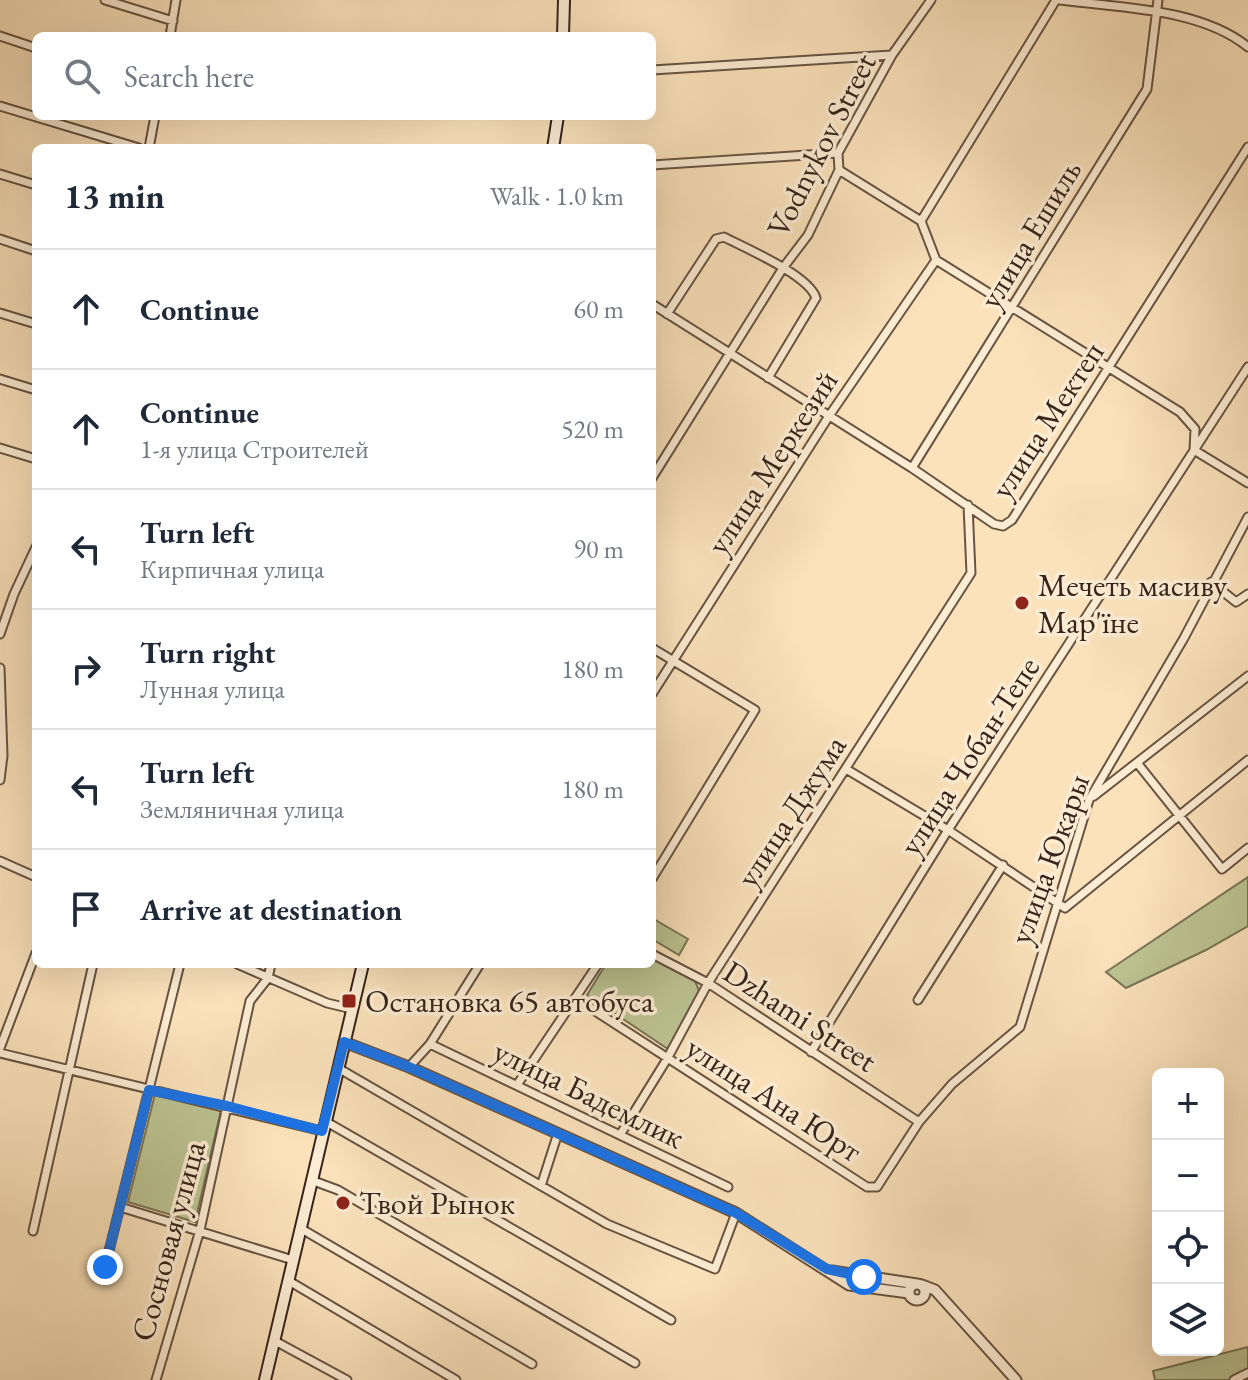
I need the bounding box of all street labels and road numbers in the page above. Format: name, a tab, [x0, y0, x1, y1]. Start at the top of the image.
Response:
street label: Vodnykov Street	[757, 46, 885, 244]
street label: улица Ешиль	[969, 152, 1091, 316]
street label: улица Мектеп	[981, 334, 1113, 506]
street label: улица Меркезий	[697, 362, 847, 562]
street label: улица Чобан-Тепе	[889, 649, 1049, 863]
street label: улица Джума	[726, 727, 856, 895]
street label: улица Юкары	[999, 768, 1099, 950]
street label: Dzhami Street	[715, 951, 885, 1081]
street label: улица Ана Юрт	[678, 1026, 870, 1172]
street label: улица Бадемлик	[487, 1030, 691, 1158]
street label: Сосновая улица	[121, 1136, 215, 1346]

